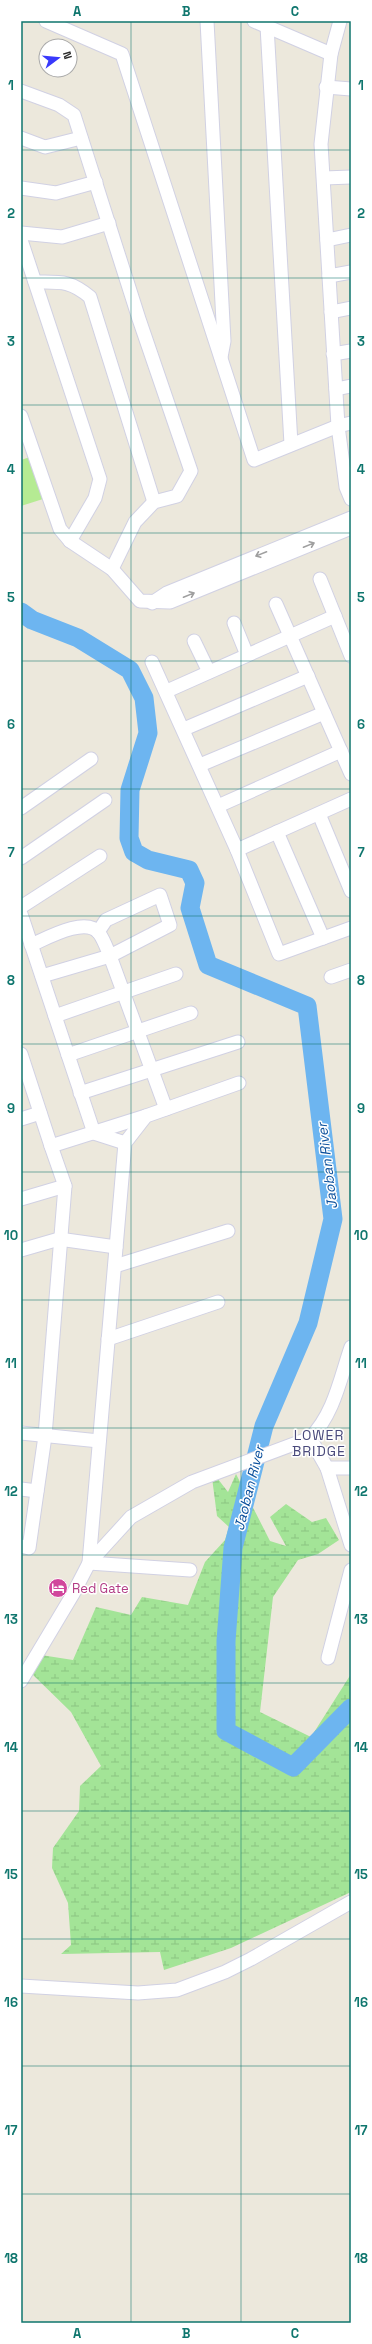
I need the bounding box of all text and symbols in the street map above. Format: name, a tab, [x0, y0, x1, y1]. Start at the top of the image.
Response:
text: A	[73, 3, 82, 20]
text: B	[182, 3, 191, 20]
text: C	[291, 3, 299, 20]
north arrow	[38, 38, 78, 78]
text: N	[60, 50, 75, 61]
text: 1	[8, 77, 14, 94]
text: 1	[358, 77, 364, 94]
text: 2	[7, 205, 15, 222]
text: 2	[357, 205, 365, 222]
text: 3	[7, 333, 15, 350]
text: 3	[357, 333, 365, 350]
text: 4	[7, 461, 15, 478]
text: 4	[357, 461, 365, 478]
one-way arrow	[303, 541, 315, 548]
one-way arrow	[256, 551, 268, 558]
text: 5	[7, 589, 15, 606]
text: 5	[357, 589, 365, 606]
one-way arrow	[183, 590, 195, 598]
text: 6	[7, 716, 15, 733]
text: 6	[357, 716, 365, 733]
text: 7	[7, 844, 15, 861]
text: 7	[357, 844, 365, 861]
text: 8	[7, 972, 15, 989]
text: 8	[357, 972, 365, 989]
text: 9	[7, 1100, 15, 1117]
text: 9	[357, 1100, 365, 1117]
water label: Jaoban River	[313, 1120, 341, 1210]
text: 10	[4, 1227, 18, 1244]
text: 10	[354, 1227, 368, 1244]
text: 11	[5, 1355, 17, 1372]
text: 11	[355, 1355, 367, 1372]
district label: LOWER BRIDGE	[292, 1426, 346, 1460]
water label: Jaoban River	[230, 1442, 269, 1532]
text: 12	[4, 1483, 18, 1500]
text: 12	[354, 1483, 368, 1500]
hotel icon: Red Gate	[47, 1577, 69, 1599]
place label: Red Gate	[72, 1580, 129, 1597]
text: 13	[4, 1611, 18, 1628]
text: 13	[354, 1611, 368, 1628]
text: 14	[4, 1739, 18, 1756]
text: 14	[354, 1739, 368, 1756]
text: 15	[4, 1866, 18, 1883]
text: 15	[354, 1866, 368, 1883]
text: 16	[4, 1994, 18, 2011]
text: 16	[354, 1994, 368, 2011]
text: 17	[4, 2122, 18, 2139]
text: 17	[354, 2122, 368, 2139]
text: 18	[4, 2250, 18, 2267]
text: 18	[354, 2250, 368, 2267]
text: A	[73, 2325, 82, 2342]
text: B	[182, 2325, 191, 2342]
text: C	[291, 2325, 299, 2342]

